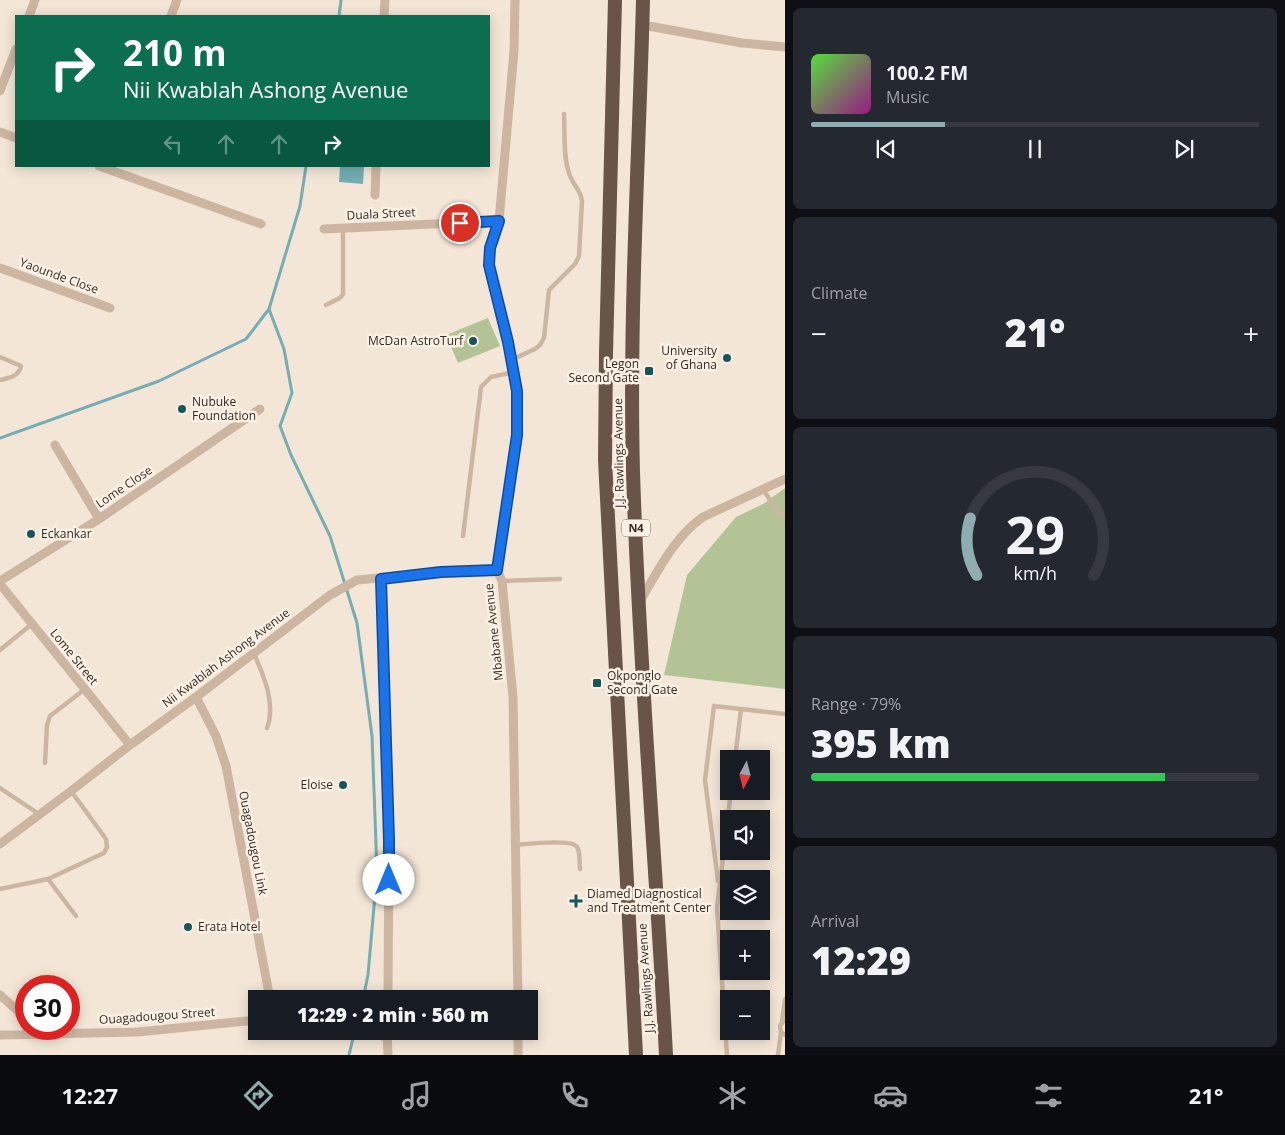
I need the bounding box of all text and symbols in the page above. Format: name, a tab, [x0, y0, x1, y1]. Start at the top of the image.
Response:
text: 210 m	[123, 29, 227, 76]
icon: right	[40, 35, 105, 100]
text: 100.2 FM	[886, 60, 968, 86]
text: Nii Kwablah Ashong Avenue	[123, 74, 408, 104]
text: Music	[886, 86, 930, 108]
icon: left	[159, 130, 187, 158]
icon: ahead	[212, 130, 240, 158]
icon: ahead	[265, 130, 293, 158]
icon: right	[318, 130, 346, 158]
icon: previous	[872, 135, 900, 163]
icon: pause	[1021, 135, 1049, 163]
icon: next	[1170, 135, 1198, 163]
pin	[439, 202, 481, 244]
street label: Duala Street	[346, 203, 416, 224]
icon: arrive	[446, 209, 474, 237]
street label: Yaounde Close	[17, 253, 101, 298]
text: Climate	[811, 282, 868, 304]
text: 21°	[1005, 306, 1065, 358]
text: −	[811, 314, 827, 352]
text: +	[1243, 314, 1259, 352]
place label: McDan AstroTurf	[368, 332, 464, 349]
marker: McDan AstroTurf	[467, 335, 479, 347]
place label: University of Ghana	[661, 342, 718, 373]
marker: University of Ghana	[721, 352, 733, 364]
place label: Legon Second Gate	[568, 355, 639, 386]
marker: Legon Second Gate	[643, 365, 655, 377]
place label: Nubuke Foundation	[192, 393, 256, 424]
street label: J.J. Rawlings Avenue	[609, 398, 628, 509]
marker: Nubuke Foundation	[176, 403, 188, 415]
street label: Lome Close	[92, 461, 156, 512]
text: 29	[1005, 498, 1065, 569]
road number: N4	[622, 520, 650, 536]
place label: Eckankar	[41, 525, 92, 542]
marker: Eckankar	[25, 528, 37, 540]
text: km/h	[1013, 561, 1057, 585]
street label: Mbabane Avenue	[480, 582, 507, 682]
street label: Nii Kwablah Ashong Avenue	[158, 604, 293, 711]
street label: Lome Street	[46, 625, 102, 688]
place label: Okponglo Second Gate	[607, 667, 678, 698]
marker: Okponglo Second Gate	[591, 677, 603, 689]
text: Range · 79%	[811, 693, 901, 715]
text: 395 km	[811, 717, 951, 769]
north arrow	[720, 750, 770, 800]
map controls	[720, 750, 770, 1040]
place label: Eloise	[301, 776, 333, 793]
marker: Eloise	[337, 779, 349, 791]
street label: Ouagadougou Link	[235, 789, 272, 897]
button: sound	[720, 810, 770, 860]
position arrow	[362, 853, 414, 905]
button: layers	[720, 870, 770, 920]
place label: Diamed Diagnostical and Treatment Center	[587, 885, 711, 916]
marker: Diamed Diagnostical and Treatment Center	[569, 894, 583, 908]
text: Arrival	[811, 910, 859, 932]
place label: Erata Hotel	[198, 918, 260, 935]
marker: Erata Hotel	[182, 921, 194, 933]
street label: J.J. Rawlings Avenue	[633, 922, 658, 1034]
button: +	[720, 930, 770, 980]
text: 12:29	[811, 934, 911, 986]
speed limit sign: 30	[15, 975, 80, 1040]
button: −	[720, 990, 770, 1040]
text: 12:29 · 2 min · 560 m	[297, 1002, 489, 1028]
street label: Ouagadougou Street	[98, 1003, 216, 1028]
icon: directions	[241, 1078, 276, 1113]
icon: music	[399, 1078, 434, 1113]
icon: phone	[557, 1078, 592, 1113]
icon: climate	[715, 1078, 750, 1113]
icon: car	[873, 1078, 908, 1113]
icon: filters	[1031, 1078, 1066, 1113]
text: 12:27	[61, 1080, 118, 1110]
text: 21°	[1189, 1080, 1223, 1110]

